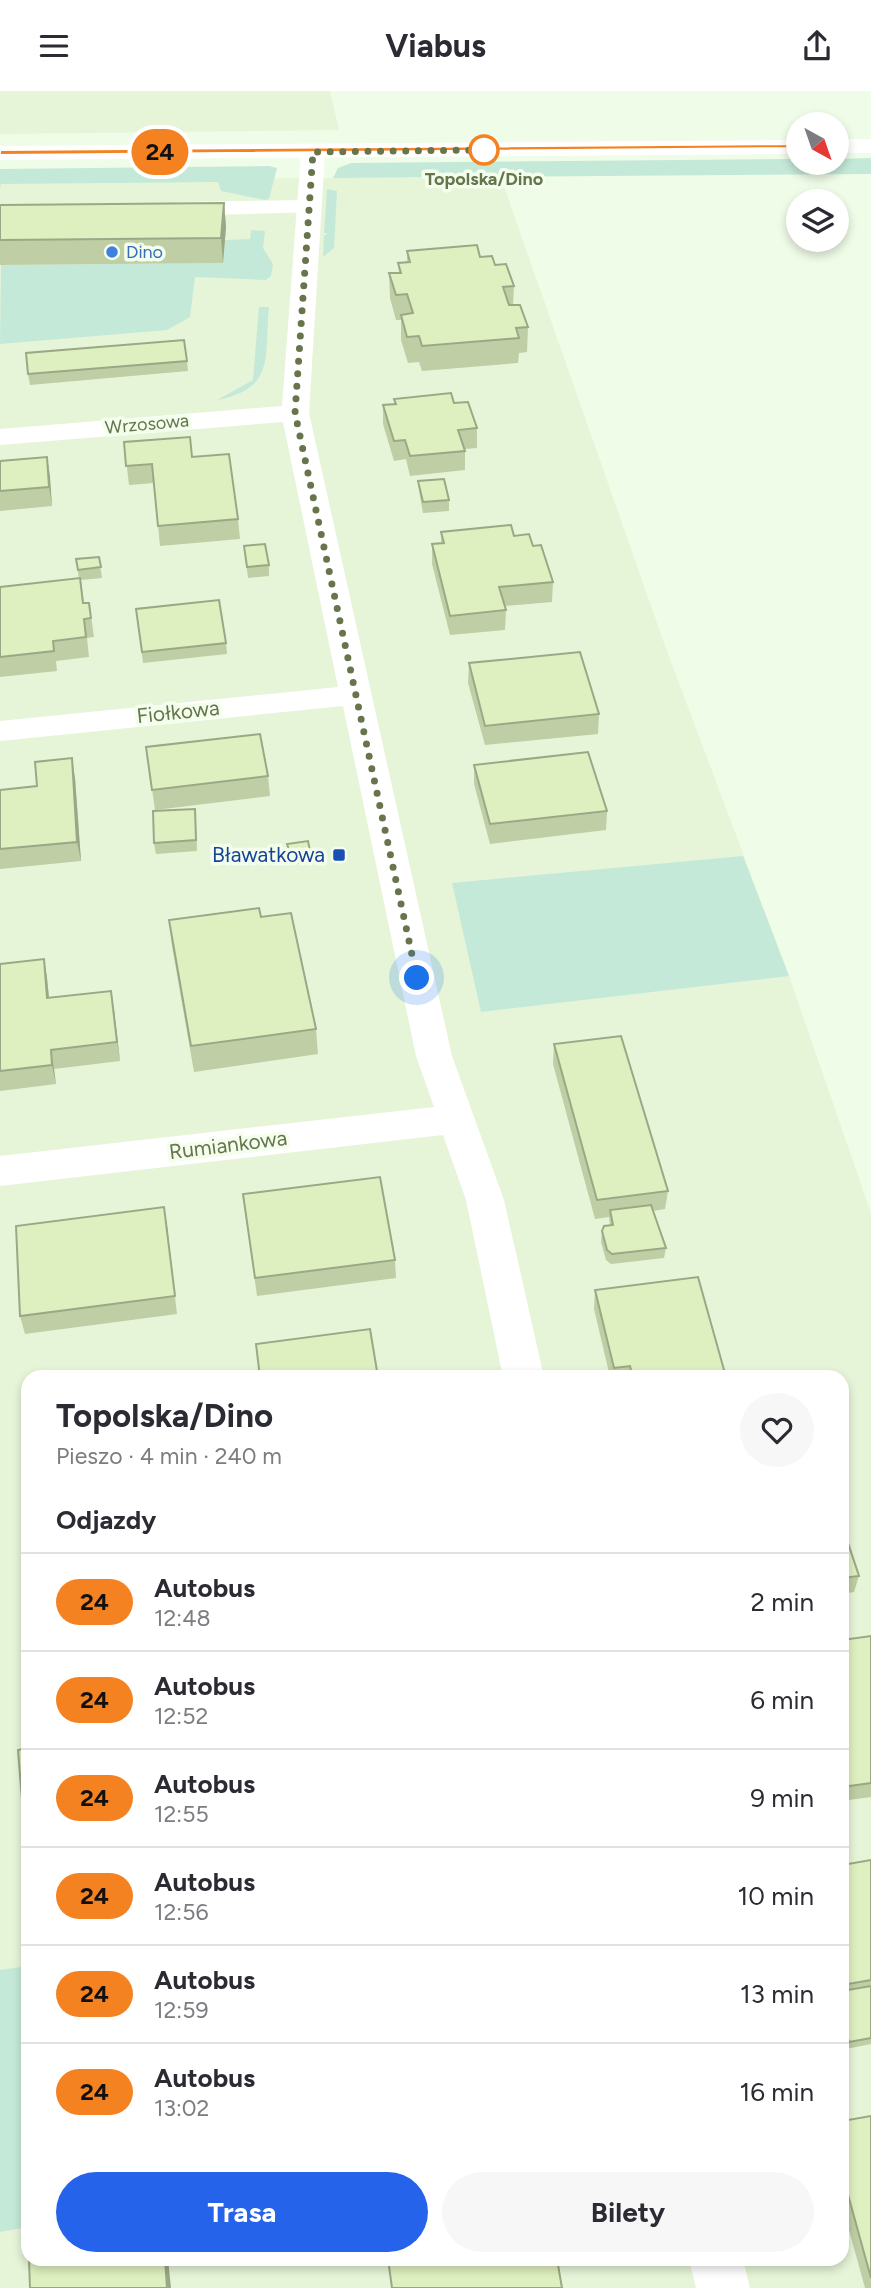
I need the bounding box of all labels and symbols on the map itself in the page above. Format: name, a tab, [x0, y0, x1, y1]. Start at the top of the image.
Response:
north arrow	[786, 112, 849, 175]
line badge: 24	[128, 129, 192, 175]
marker: Topolska/Dino	[469, 135, 499, 165]
place label: Topolska/Dino	[425, 168, 543, 190]
place label: Dino	[126, 241, 163, 263]
marker: Dino	[104, 244, 120, 260]
street label: Wrzosowa	[104, 409, 190, 439]
street label: Fiołkowa	[135, 695, 221, 728]
place label: Bławatkowa	[212, 842, 325, 867]
marker: Bławatkowa	[331, 847, 347, 863]
your location	[399, 960, 434, 995]
street label: Rumiankowa	[167, 1125, 288, 1164]

